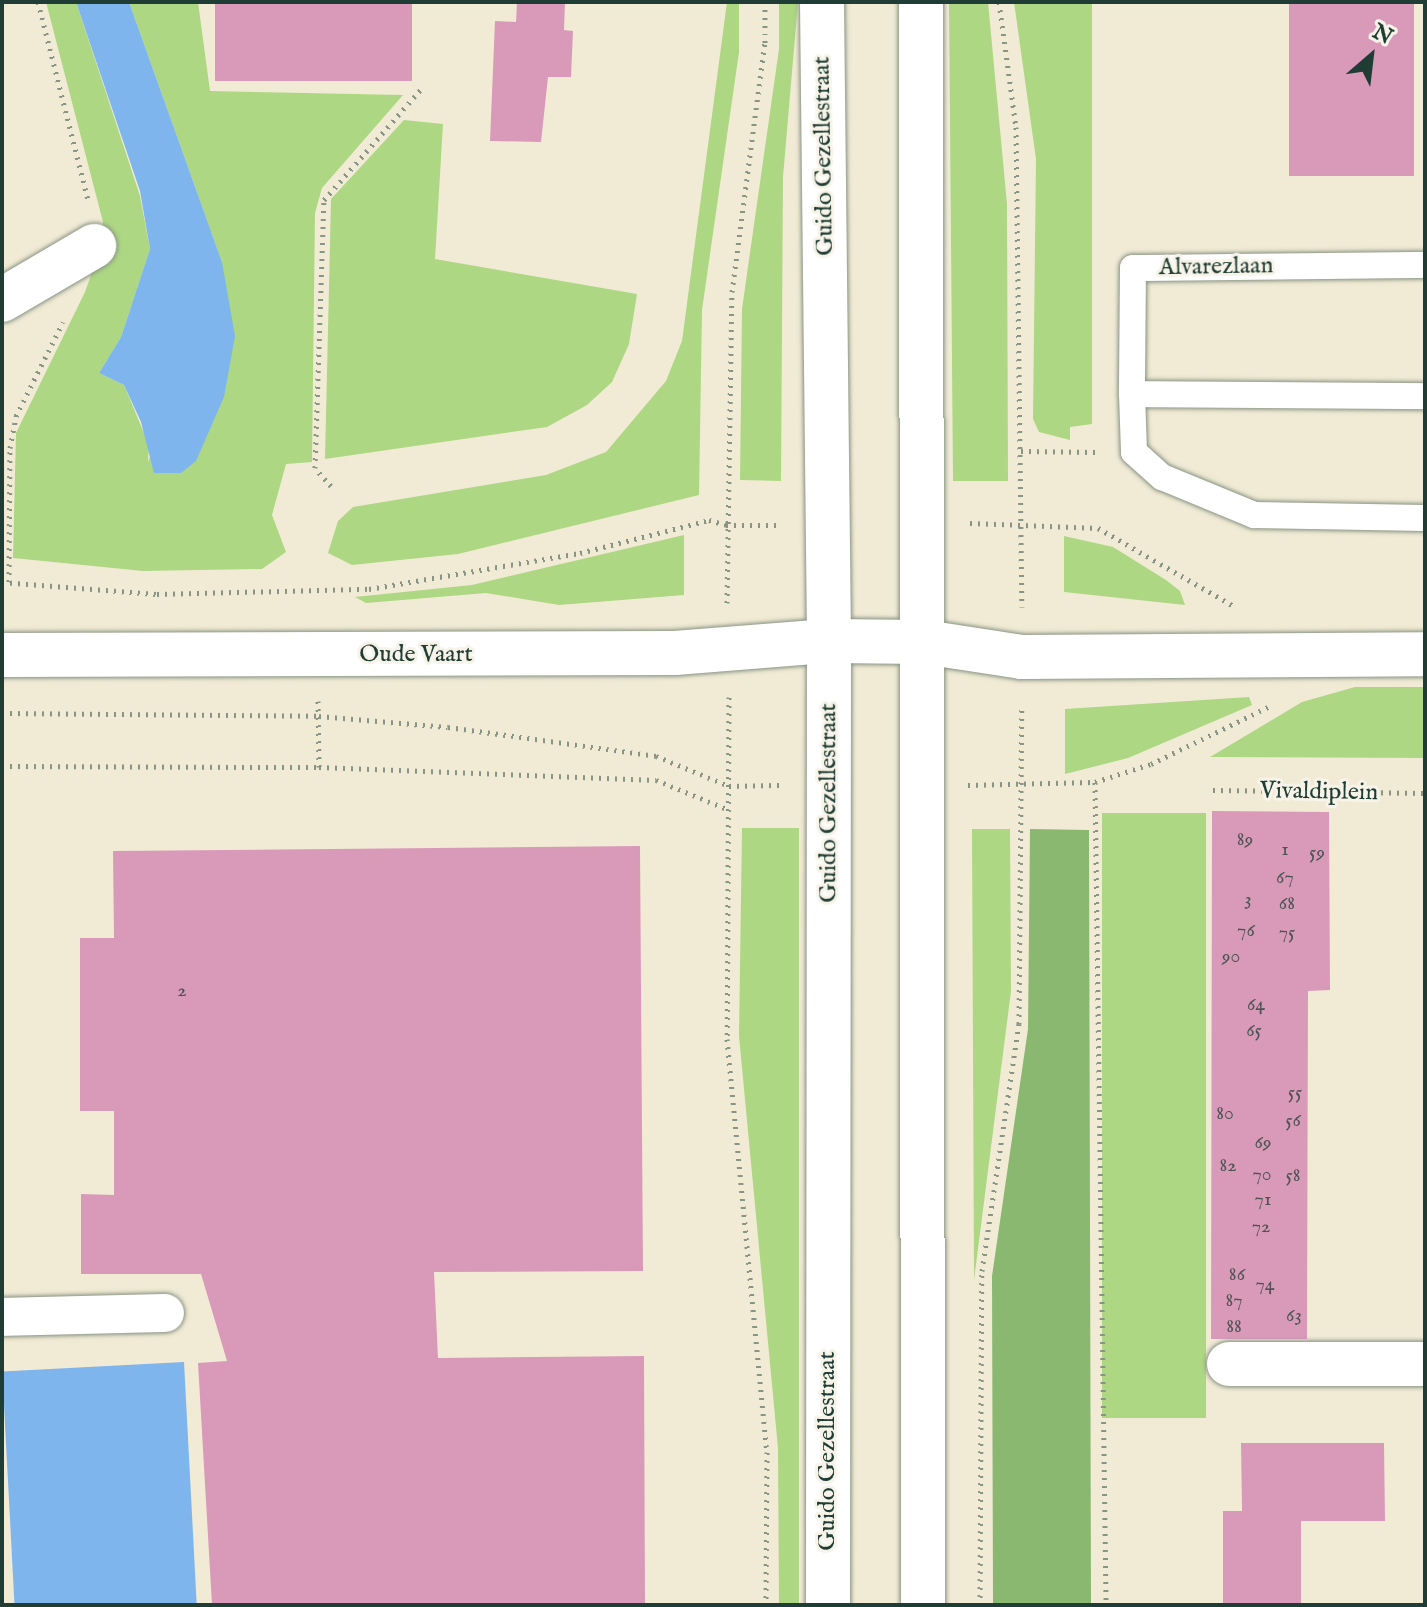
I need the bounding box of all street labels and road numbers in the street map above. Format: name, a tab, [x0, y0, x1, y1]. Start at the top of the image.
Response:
street label: Guido Gezellestraat	[808, 56, 840, 256]
street label: Alvarezlaan	[1159, 252, 1273, 282]
street label: Oude Vaart	[359, 641, 473, 669]
street label: Guido Gezellestraat	[815, 703, 843, 903]
street label: Vivaldiplein	[1260, 777, 1378, 807]
street label: Guido Gezellestraat	[814, 1351, 842, 1551]

